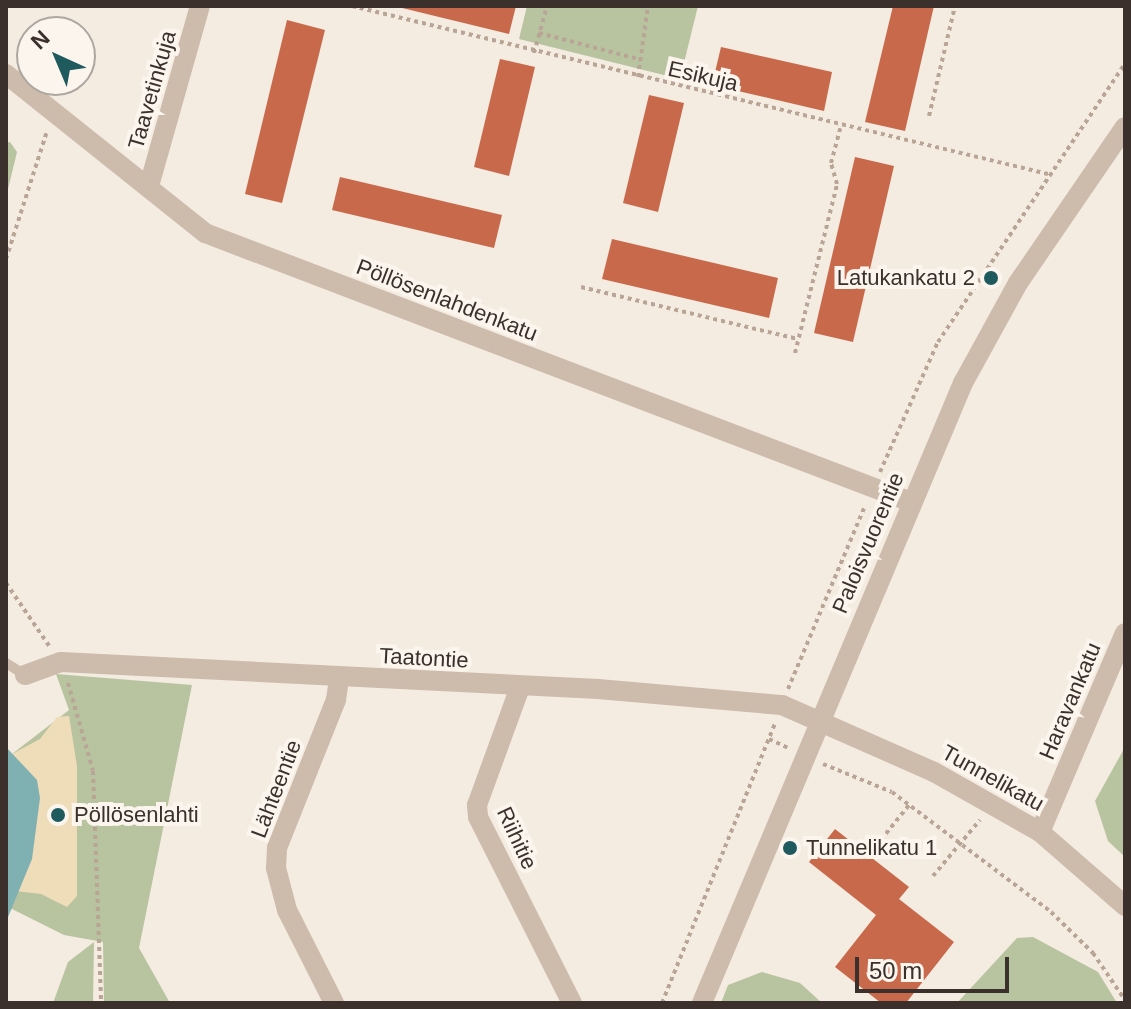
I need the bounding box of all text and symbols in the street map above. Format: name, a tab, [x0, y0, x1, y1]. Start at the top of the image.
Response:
north arrow	[16, 16, 96, 96]
text: N	[26, 25, 55, 54]
street label: Taavetinkuja	[122, 28, 182, 152]
street label: Esikuja	[665, 55, 741, 97]
street label: Pöllösenlahdenkatu	[353, 253, 541, 347]
place label: Latukankatu 2	[837, 265, 975, 291]
marker: Latukankatu 2	[982, 269, 1000, 287]
street label: Paloisvuorentie	[826, 469, 910, 617]
street label: Haravankatu	[1033, 638, 1107, 764]
street label: Taatontie	[379, 642, 469, 674]
street label: Lähteentie	[245, 736, 307, 842]
street label: Tunnelikatu	[937, 739, 1049, 817]
place label: Pöllösenlahti	[74, 802, 199, 828]
street label: Riihitie	[491, 803, 543, 873]
marker: Pöllösenlahti	[49, 806, 67, 824]
place label: Tunnelikatu 1	[806, 835, 937, 861]
marker: Tunnelikatu 1	[781, 839, 799, 857]
scale bar	[859, 941, 1013, 991]
text: 50 m	[869, 957, 922, 984]

